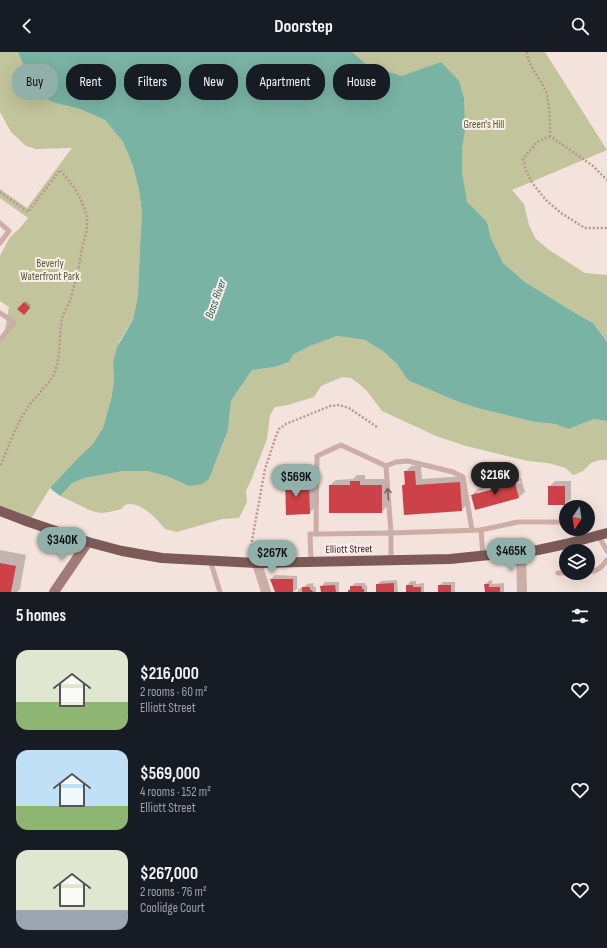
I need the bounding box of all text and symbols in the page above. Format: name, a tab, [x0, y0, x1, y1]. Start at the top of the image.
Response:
icon: back	[16, 15, 38, 37]
icon: search	[569, 15, 591, 37]
text: Doorstep	[274, 16, 333, 37]
chip: Buy	[12, 64, 58, 100]
chip: Rent	[66, 64, 116, 100]
chip: Filters	[124, 64, 181, 100]
chip: New	[189, 64, 238, 100]
chip: Apartment	[246, 64, 325, 100]
chip: House	[333, 64, 390, 100]
park label: Green's Hill	[464, 118, 504, 131]
park label: Beverly Waterfront Park	[21, 257, 80, 283]
water label: Bass River	[202, 277, 230, 321]
pin: $216K	[467, 462, 523, 496]
pin: $569K	[268, 464, 324, 498]
text: $216K	[480, 467, 510, 483]
text: $569K	[281, 469, 312, 485]
one-way arrow	[385, 488, 392, 501]
north arrow	[559, 500, 595, 536]
map controls	[559, 500, 595, 580]
pin: $340K	[34, 527, 90, 561]
text: $340K	[46, 532, 78, 548]
pin: $465K	[483, 538, 539, 572]
pin: $267K	[244, 540, 300, 574]
street label: Elliott Street	[325, 542, 373, 556]
text: $465K	[496, 543, 526, 559]
button: layers	[559, 544, 595, 580]
text: $267K	[257, 545, 287, 561]
icon: filters	[569, 605, 591, 627]
text: 5 homes	[16, 606, 66, 626]
text: $216,000	[140, 664, 199, 684]
icon: home	[48, 666, 96, 714]
icon: heart	[569, 679, 591, 701]
text: 2 rooms · 60 m²	[140, 684, 207, 700]
text: Elliott Street	[140, 700, 196, 716]
text: $569,000	[140, 764, 200, 784]
icon: home	[48, 766, 96, 814]
icon: heart	[569, 779, 591, 801]
text: 4 rooms · 152 m²	[140, 784, 211, 800]
text: Elliott Street	[140, 800, 196, 816]
text: $267,000	[140, 864, 198, 884]
icon: home	[48, 866, 96, 914]
icon: heart	[569, 879, 591, 901]
text: 2 rooms · 76 m²	[140, 884, 207, 900]
text: Coolidge Court	[140, 900, 205, 916]

